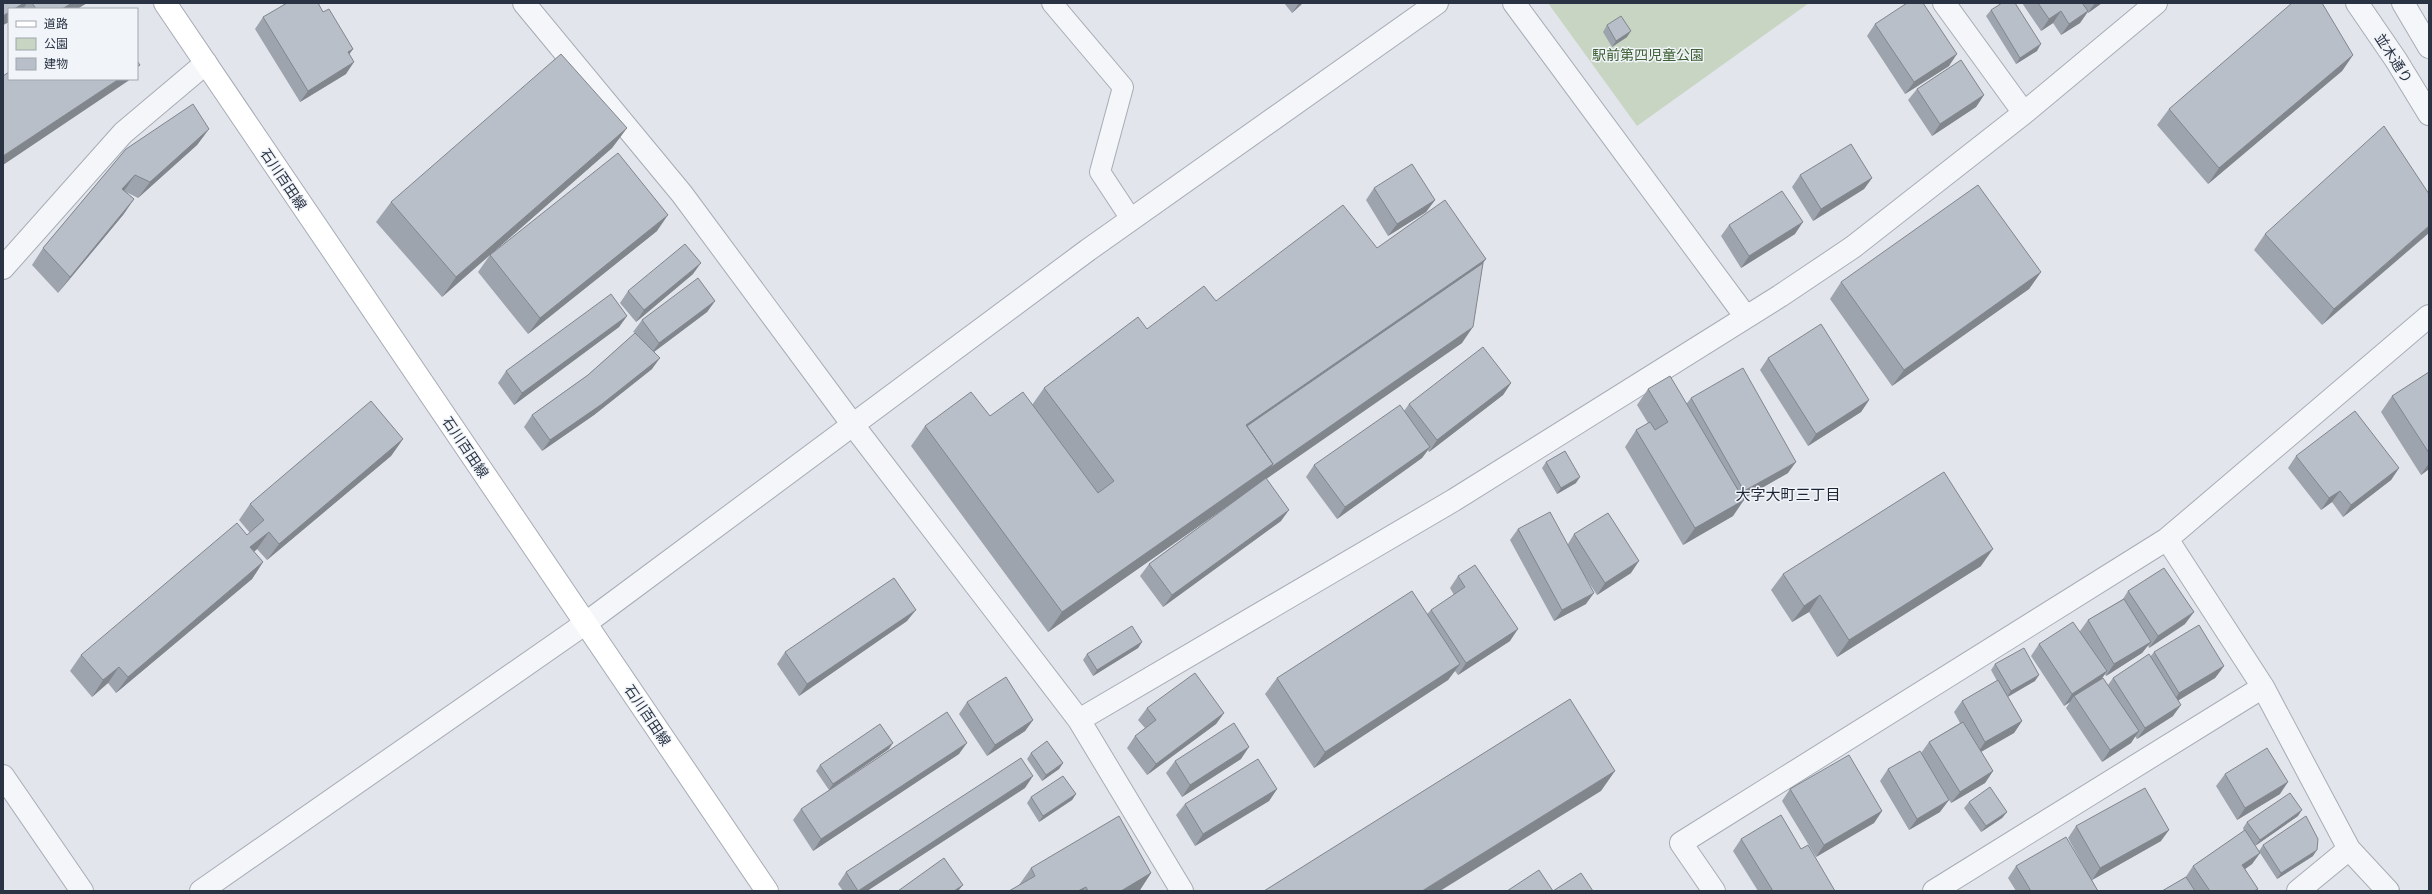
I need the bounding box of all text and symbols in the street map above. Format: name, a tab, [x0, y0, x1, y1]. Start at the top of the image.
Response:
legend	[8, 8, 138, 80]
text: 道路	[44, 16, 68, 31]
street label: 並木通り	[2372, 30, 2416, 86]
text: 公園	[44, 36, 68, 51]
park label: 駅前第四児童公園	[1592, 46, 1704, 63]
text: 建物	[44, 56, 68, 71]
street label: 石川百田線	[257, 145, 311, 213]
street label: 石川百田線	[439, 413, 493, 481]
district label: 大字大町三丁目	[1735, 485, 1841, 504]
street label: 石川百田線	[621, 681, 675, 749]

